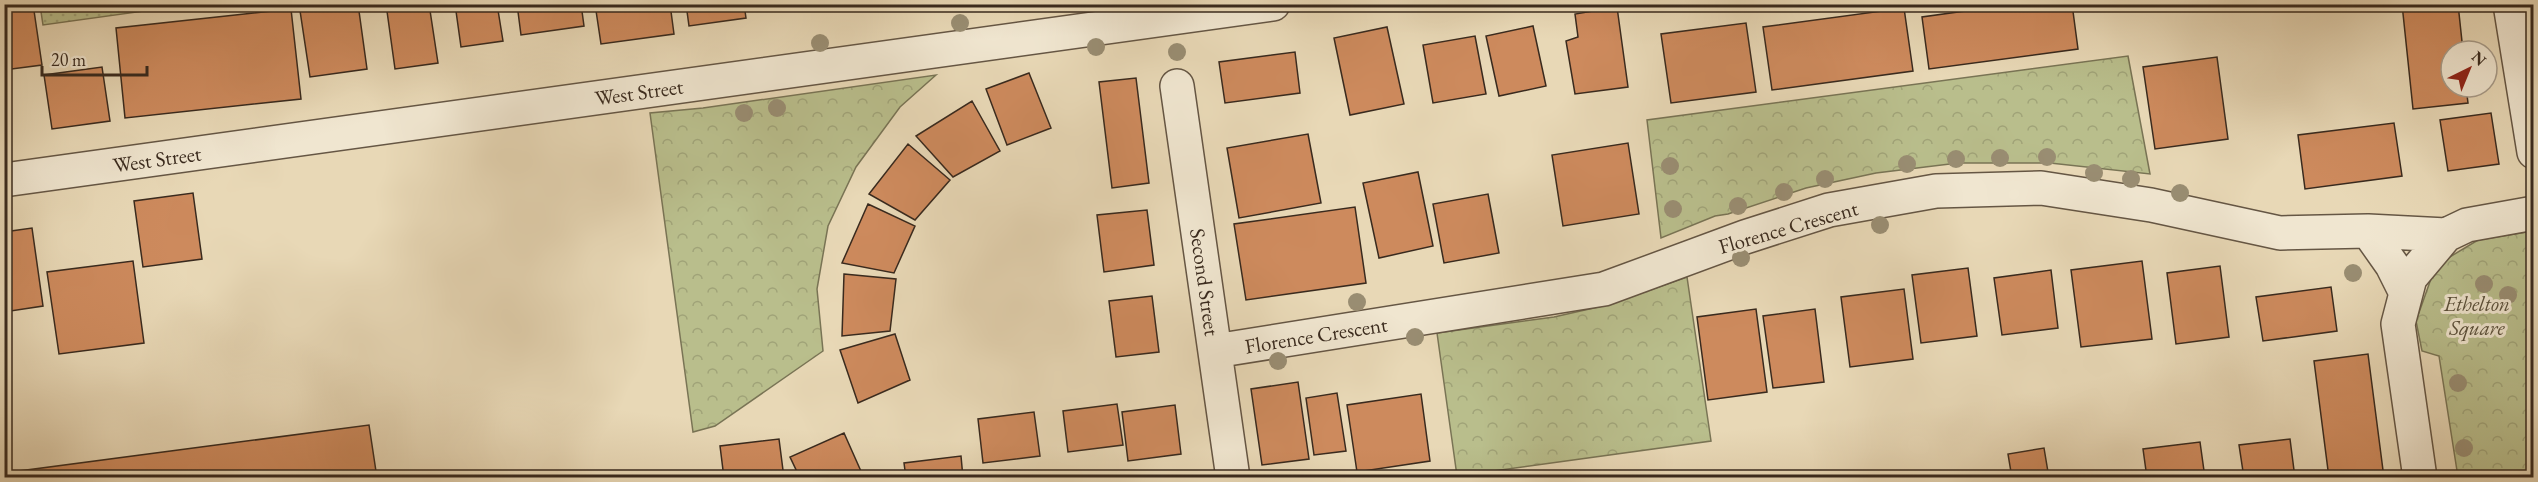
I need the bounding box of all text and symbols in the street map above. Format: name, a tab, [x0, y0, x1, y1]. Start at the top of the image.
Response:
scale bar	[42, 39, 147, 77]
north arrow	[2439, 39, 2499, 99]
text: N	[2467, 46, 2491, 71]
text: 20 m	[51, 48, 86, 71]
street label: West Street	[593, 72, 685, 112]
street label: West Street	[111, 139, 203, 179]
street label: Florence Crescent	[1715, 194, 1861, 260]
street label: Second Street	[1184, 226, 1226, 338]
park label: Ethelton Square	[2443, 290, 2510, 342]
street label: Florence Crescent	[1243, 310, 1390, 360]

